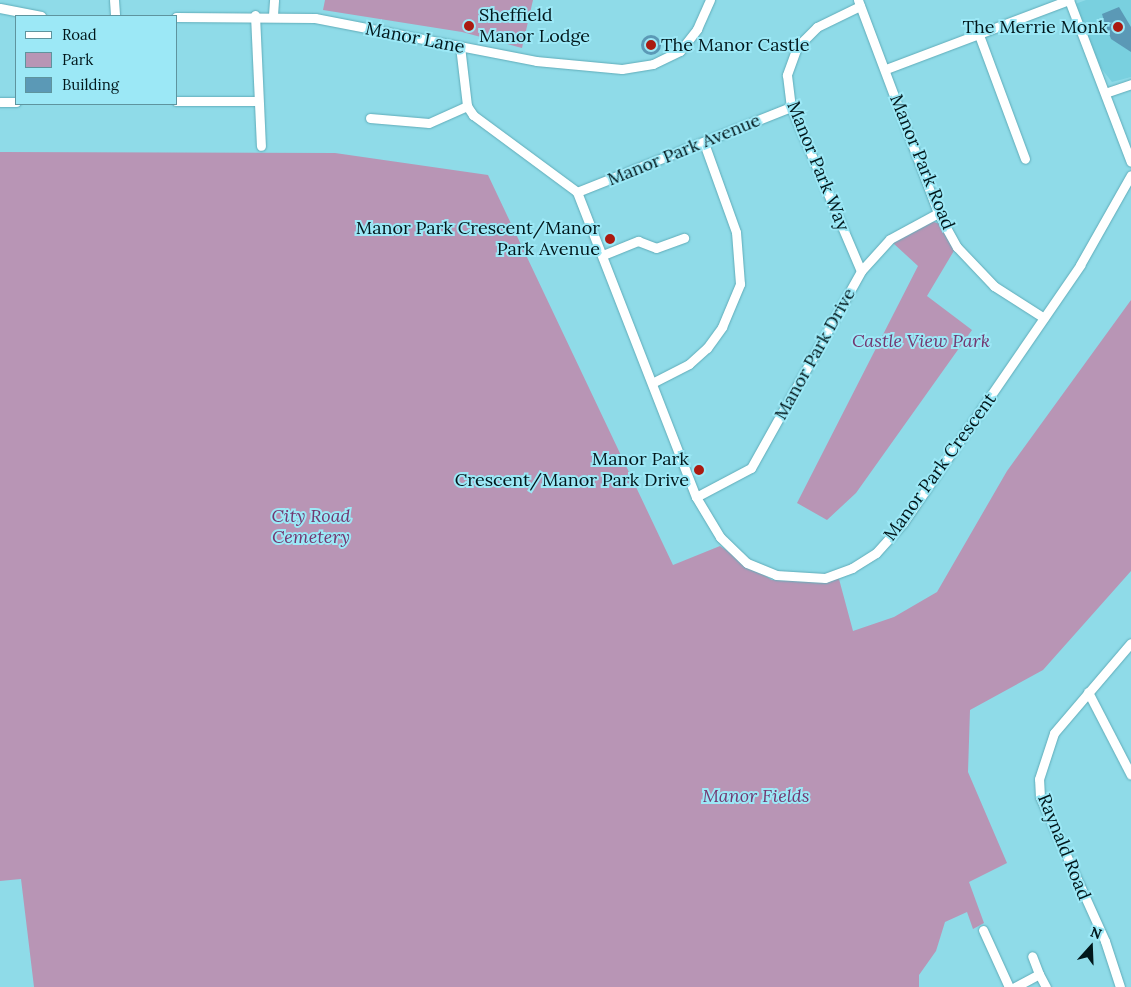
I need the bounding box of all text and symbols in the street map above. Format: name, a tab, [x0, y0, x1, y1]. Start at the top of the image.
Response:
place label: Sheffield Manor Lodge	[479, 5, 590, 48]
legend	[15, 15, 178, 105]
place label: The Merrie Monk	[962, 16, 1108, 38]
street label: Manor Lane	[364, 18, 466, 58]
marker: Sheffield Manor Lodge	[463, 20, 475, 32]
marker: The Merrie Monk	[1112, 21, 1124, 33]
text: Road	[62, 25, 97, 44]
place label: The Manor Castle	[661, 34, 809, 56]
marker: The Manor Castle	[645, 39, 657, 51]
text: Park	[62, 50, 93, 69]
text: Building	[62, 75, 119, 94]
street label: Manor Park Road	[885, 91, 959, 233]
street label: Manor Park Way	[782, 98, 854, 234]
street label: Manor Park Avenue	[604, 109, 764, 191]
place label: Manor Park Crescent/Manor Park Avenue	[356, 218, 600, 260]
marker: Manor Park Crescent/Manor Park Avenue	[604, 233, 616, 245]
street label: Manor Park Drive	[770, 284, 860, 424]
park label: Castle View Park	[852, 330, 990, 352]
street label: Manor Park Crescent	[879, 389, 1001, 545]
place label: Manor Park Crescent/Manor Park Drive	[455, 449, 689, 492]
marker: Manor Park Crescent/Manor Park Drive	[693, 464, 705, 476]
park label: City Road Cemetery	[271, 506, 351, 548]
park label: Manor Fields	[702, 785, 810, 807]
street label: Raynald Road	[1033, 791, 1095, 903]
north arrow	[1066, 922, 1116, 972]
text: N	[1088, 923, 1104, 943]

